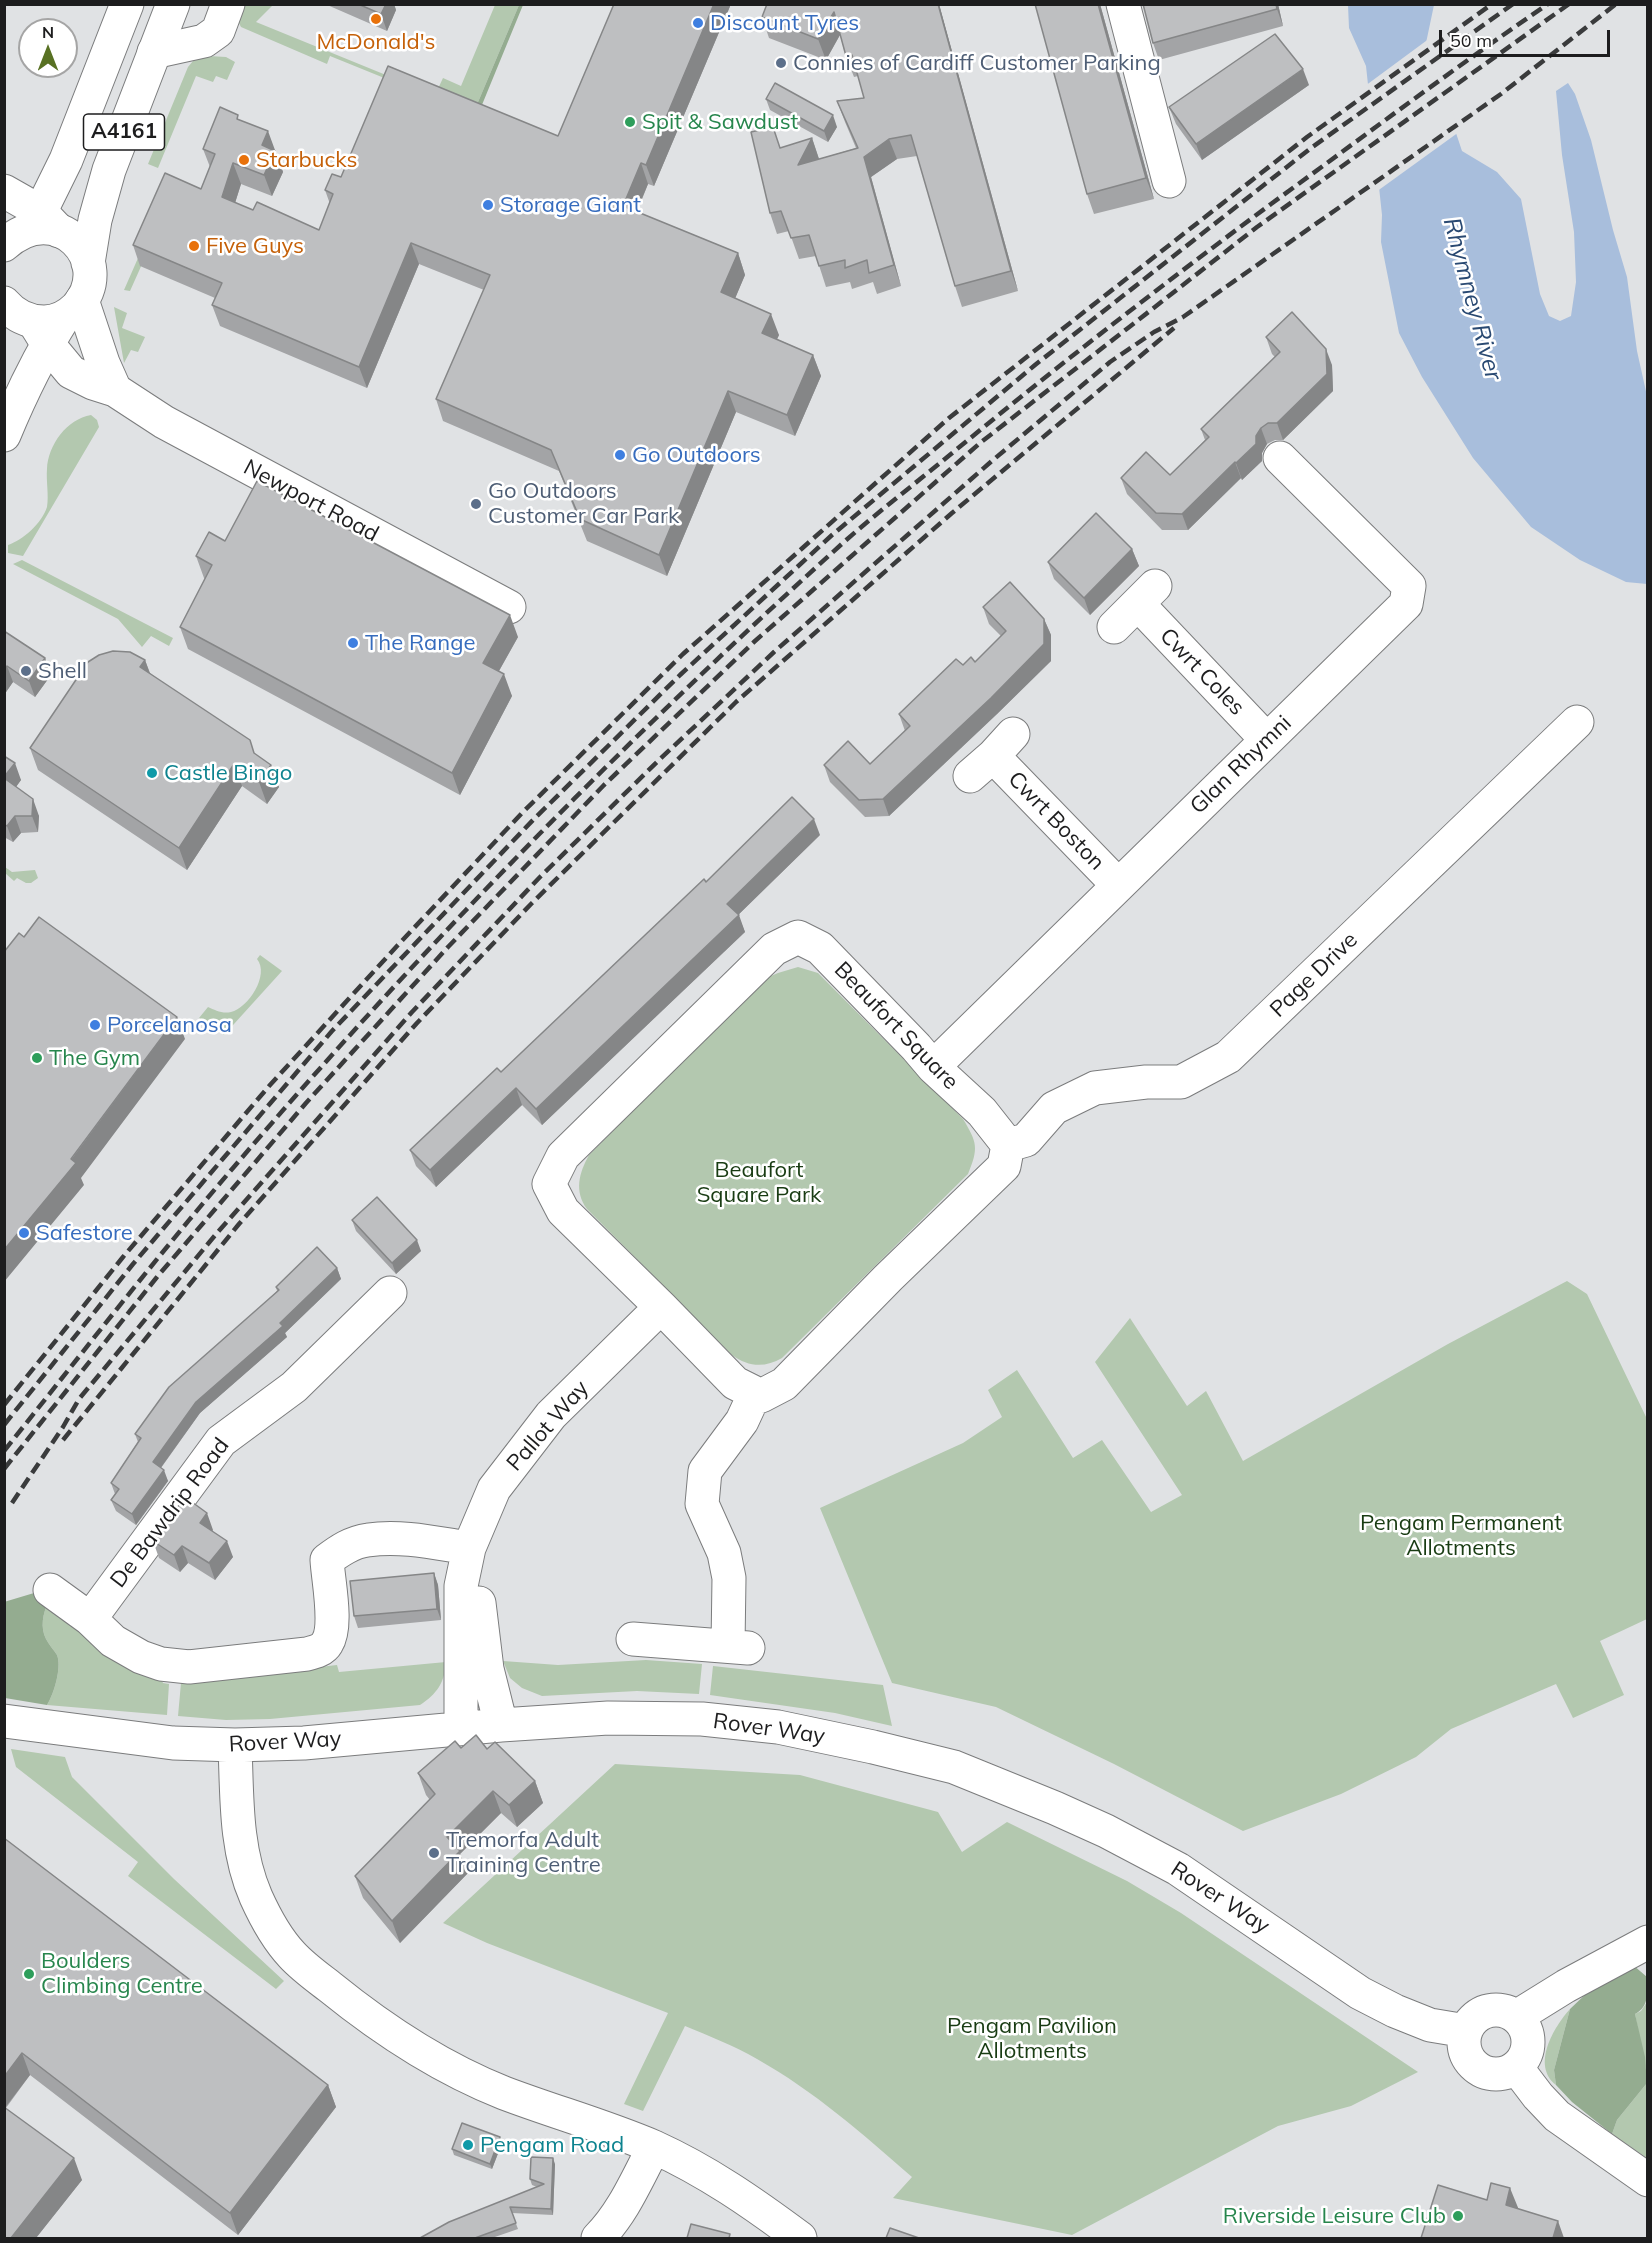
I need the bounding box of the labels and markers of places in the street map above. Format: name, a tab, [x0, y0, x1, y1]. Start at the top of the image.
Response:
place label: Discount Tyres	[710, 10, 859, 36]
marker: McDonald's	[369, 12, 383, 26]
marker: Discount Tyres	[691, 16, 705, 30]
place label: McDonald's	[316, 29, 436, 55]
place label: Connies of Cardiff Customer Parking	[793, 50, 1161, 76]
marker: Connies of Cardiff Customer Parking	[774, 56, 788, 70]
place label: Spit & Sawdust	[642, 109, 798, 135]
marker: Spit & Sawdust	[623, 115, 637, 129]
place label: Starbucks	[256, 147, 357, 173]
marker: Starbucks	[237, 153, 251, 167]
place label: Storage Giant	[500, 192, 641, 218]
marker: Storage Giant	[481, 198, 495, 212]
place label: Five Guys	[206, 233, 304, 259]
marker: Five Guys	[187, 239, 201, 253]
place label: Go Outdoors	[632, 442, 761, 468]
marker: Go Outdoors	[613, 448, 627, 462]
place label: Go Outdoors Customer Car Park	[488, 478, 679, 530]
marker: Go Outdoors Customer Car Park	[469, 497, 483, 511]
place label: The Range	[365, 630, 475, 656]
marker: The Range	[346, 636, 360, 650]
place label: Shell	[38, 658, 87, 684]
marker: Shell	[19, 664, 33, 678]
place label: Castle Bingo	[164, 760, 292, 786]
marker: Castle Bingo	[145, 766, 159, 780]
place label: Porcelanosa	[107, 1012, 232, 1038]
marker: Porcelanosa	[88, 1018, 102, 1032]
place label: The Gym	[49, 1045, 140, 1071]
marker: The Gym	[30, 1051, 44, 1065]
place label: Safestore	[36, 1220, 133, 1246]
marker: Safestore	[17, 1226, 31, 1240]
place label: Tremorfa Adult Training Centre	[446, 1827, 601, 1879]
marker: Tremorfa Adult Training Centre	[427, 1846, 441, 1860]
place label: Boulders Climbing Centre	[41, 1948, 203, 2000]
marker: Boulders Climbing Centre	[22, 1967, 36, 1981]
place label: Pengam Road	[480, 2132, 624, 2158]
marker: Pengam Road	[461, 2138, 475, 2152]
place label: Riverside Leisure Club	[1223, 2203, 1446, 2229]
marker: Riverside Leisure Club	[1451, 2209, 1465, 2223]

